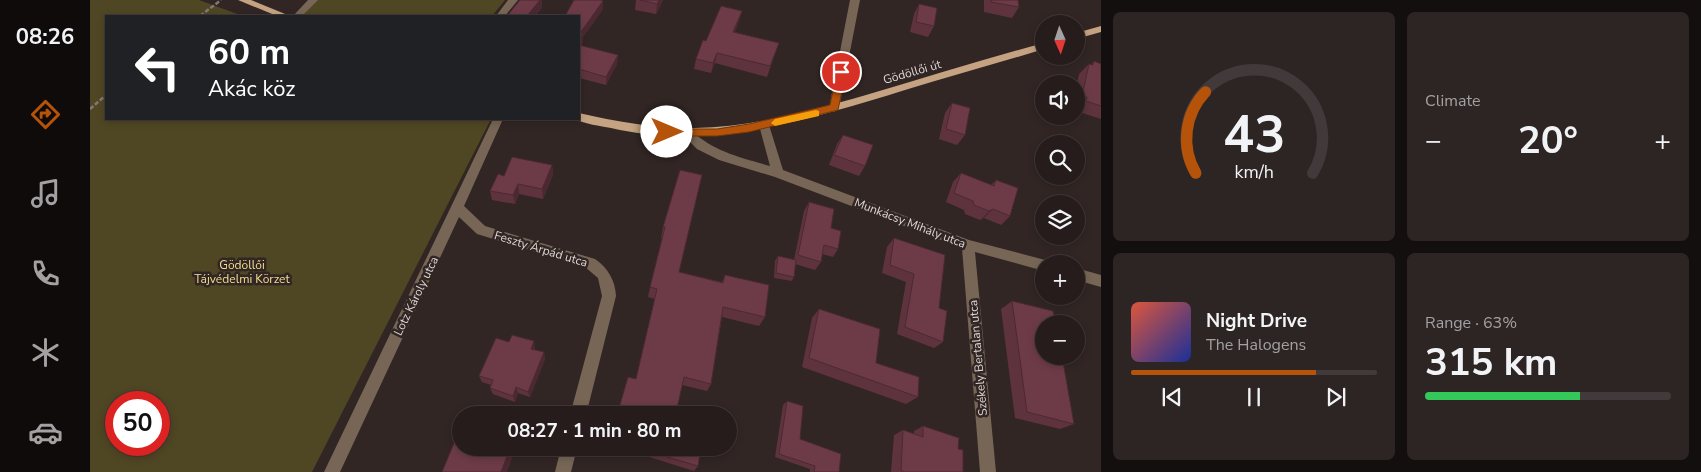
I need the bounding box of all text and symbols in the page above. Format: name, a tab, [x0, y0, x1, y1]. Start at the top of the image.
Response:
north arrow	[1035, 15, 1085, 65]
map controls	[1035, 15, 1085, 365]
text: 08:26	[16, 22, 74, 52]
text: 60 m	[208, 29, 290, 76]
icon: left	[125, 35, 190, 100]
pin	[820, 51, 862, 93]
street label: Gödöllői út	[881, 56, 944, 88]
icon: arrive	[827, 58, 855, 86]
text: Akác köz	[208, 74, 295, 104]
button: sound	[1035, 75, 1085, 125]
text: Climate	[1425, 90, 1480, 112]
icon: directions	[28, 97, 63, 132]
text: 43	[1223, 99, 1285, 170]
position arrow	[640, 105, 692, 157]
text: 20°	[1518, 115, 1578, 166]
text: −	[1425, 122, 1442, 160]
text: +	[1654, 122, 1671, 160]
button: search	[1035, 135, 1085, 185]
text: km/h	[1234, 160, 1274, 184]
icon: music	[28, 176, 63, 211]
street label: Munkácsy Mihály utca	[852, 194, 968, 252]
button: layers	[1035, 195, 1085, 245]
street label: Feszty Árpád utca	[492, 227, 590, 271]
street label: Lotz Károly utca	[390, 254, 442, 338]
button: +	[1035, 255, 1085, 305]
icon: phone	[28, 256, 63, 291]
park label: Gödöllői Tájvédelmi Körzet	[194, 257, 291, 287]
street label: Székely Bertalan utca	[965, 299, 991, 417]
text: Night Drive	[1206, 308, 1307, 334]
text: Range · 63%	[1425, 312, 1517, 334]
button: −	[1035, 315, 1085, 365]
text: The Halogens	[1206, 334, 1306, 356]
icon: climate	[28, 335, 63, 370]
text: 315 km	[1425, 337, 1557, 388]
icon: previous	[1158, 383, 1186, 411]
icon: pause	[1240, 383, 1268, 411]
icon: next	[1322, 383, 1350, 411]
speed limit sign: 50	[105, 391, 170, 456]
icon: car	[28, 415, 63, 450]
text: 08:27 · 1 min · 80 m	[507, 418, 682, 444]

